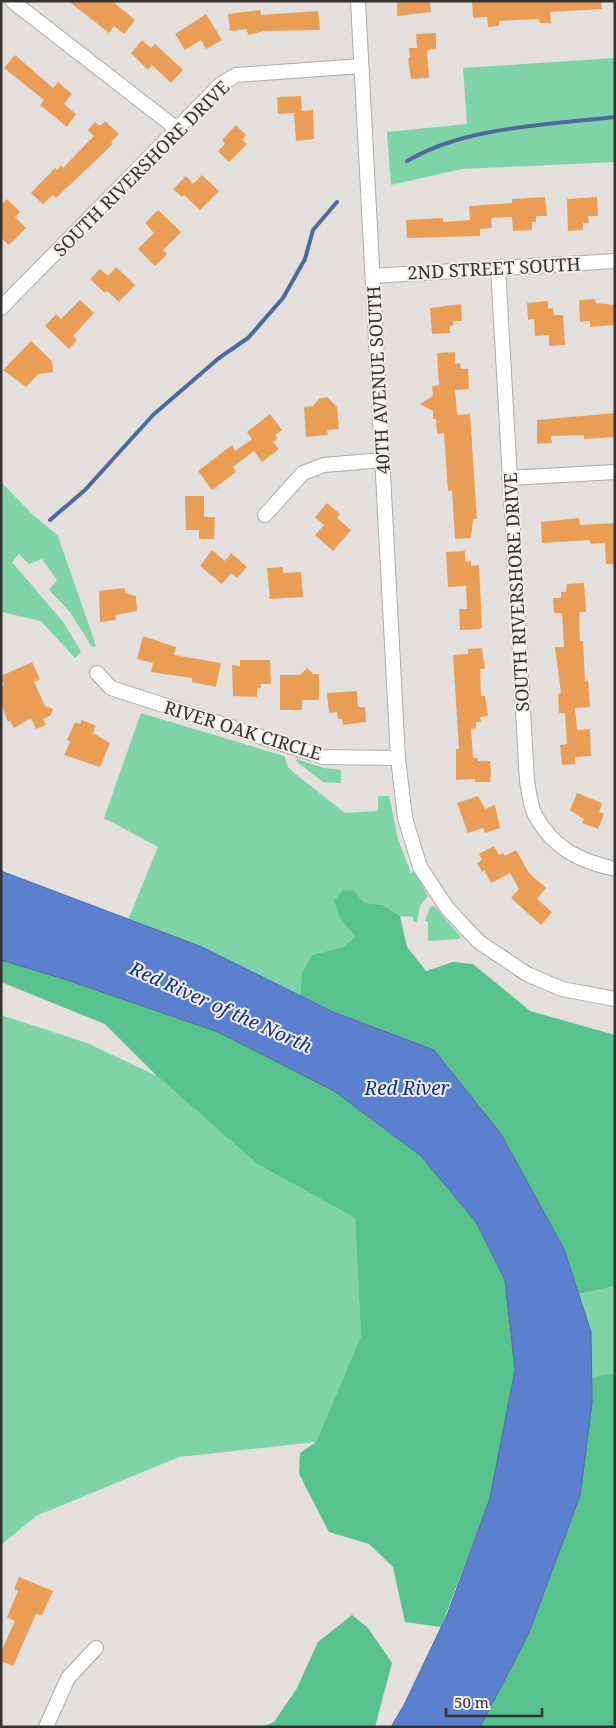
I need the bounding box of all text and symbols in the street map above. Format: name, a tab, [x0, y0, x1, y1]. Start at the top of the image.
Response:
street label: SOUTH RIVERSHORE DRIVE	[48, 75, 234, 261]
street label: 2ND STREET SOUTH	[407, 251, 581, 285]
street label: 40TH AVENUE SOUTH	[361, 285, 395, 475]
street label: SOUTH RIVERSHORE DRIVE	[498, 472, 534, 712]
street label: RIVER OAK CIRCLE	[161, 695, 325, 765]
water label: Red River of the North	[125, 955, 317, 1059]
water label: Red River	[364, 1075, 449, 1101]
scale bar	[446, 1686, 542, 1718]
text: 50 m	[454, 1692, 489, 1712]

